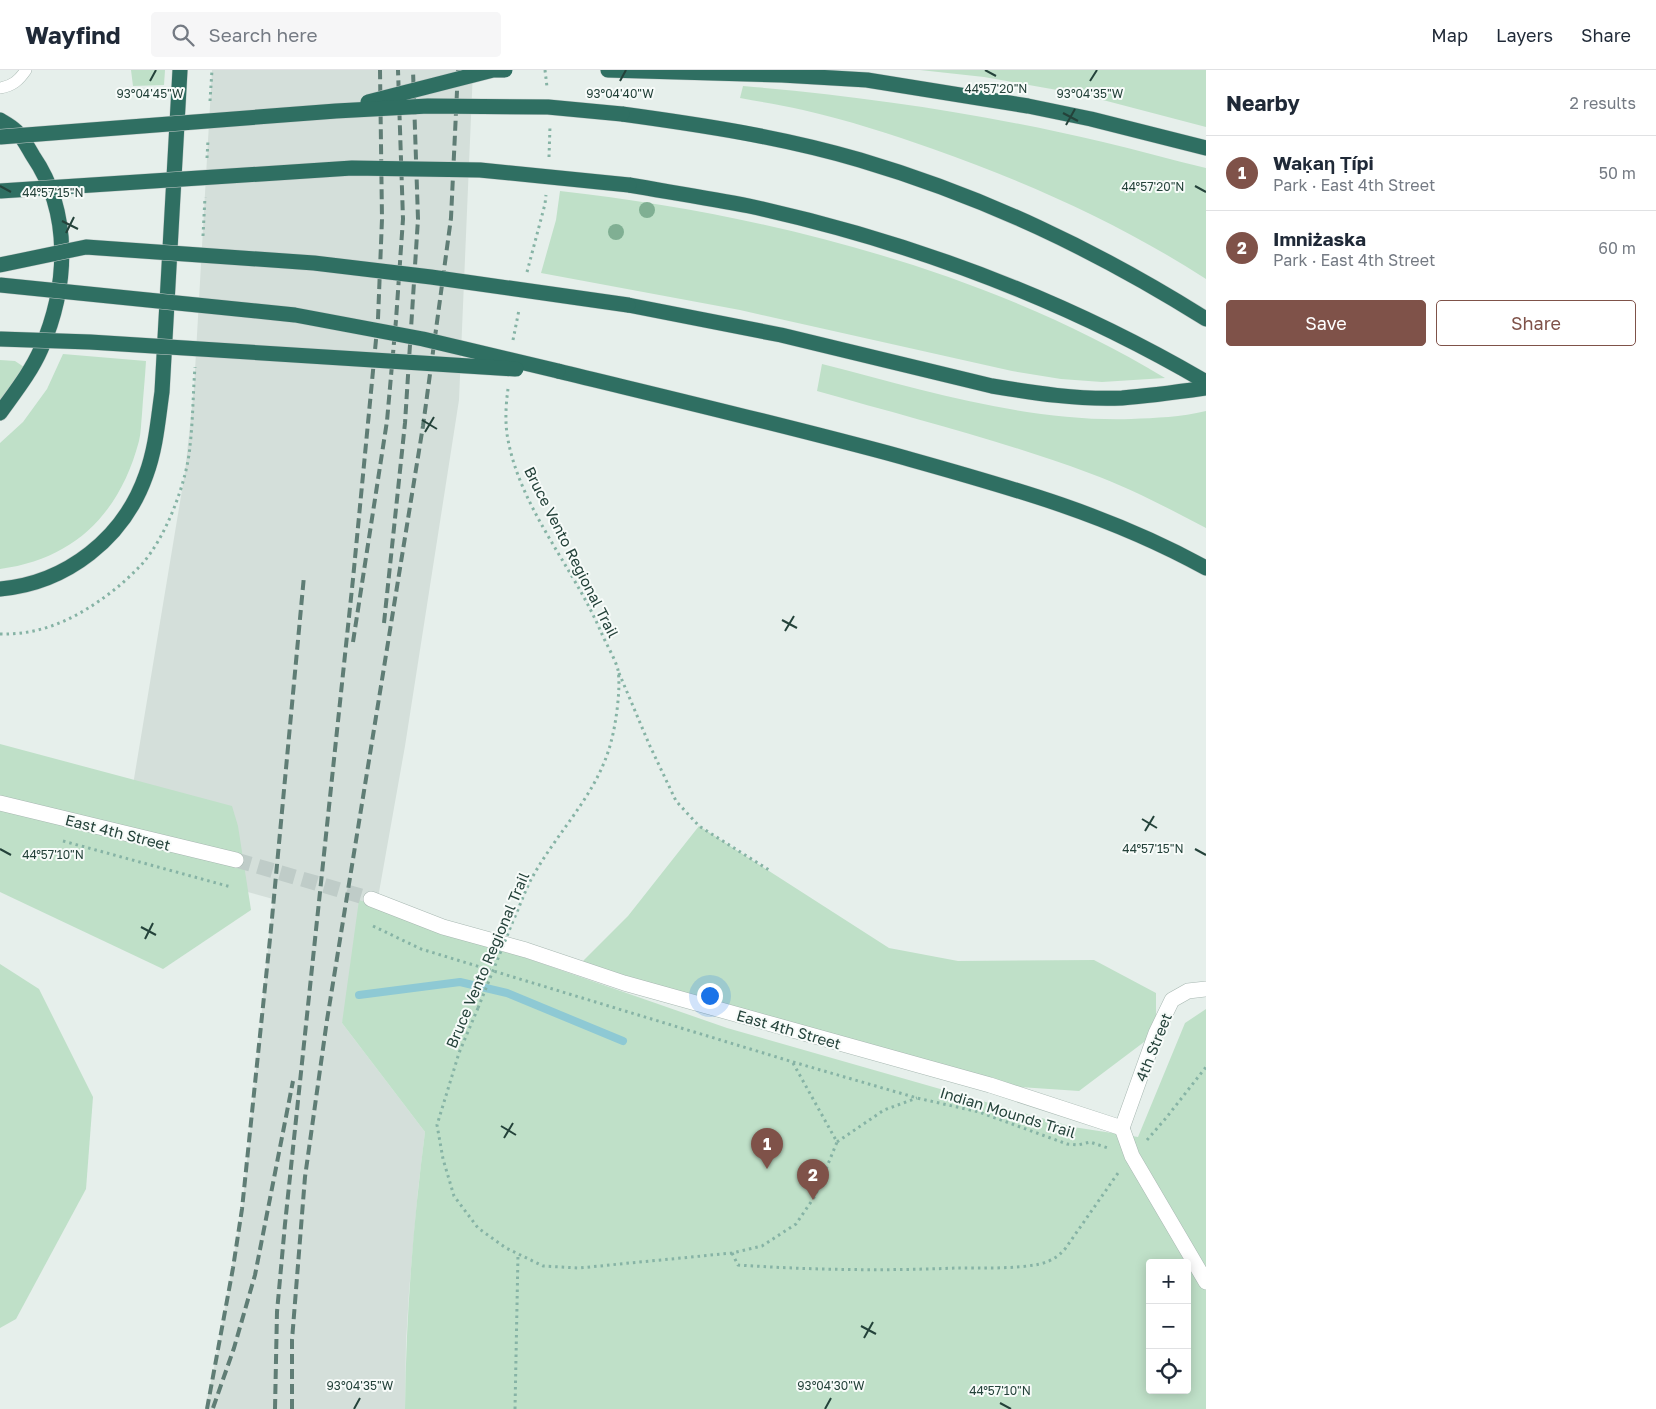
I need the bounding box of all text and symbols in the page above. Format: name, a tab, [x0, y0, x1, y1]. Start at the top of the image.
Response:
search box	[151, 12, 501, 57]
text: Wayfind	[25, 20, 121, 49]
icon: search	[169, 21, 197, 49]
text: Search here	[209, 23, 317, 46]
text: Map	[1431, 24, 1468, 46]
text: Layers	[1496, 24, 1553, 46]
text: Share	[1581, 24, 1631, 46]
text: 44°57'20"N	[965, 81, 1027, 96]
text: 93°04'45"W	[116, 86, 184, 101]
text: 93°04'40"W	[586, 86, 654, 101]
text: 93°04'35"W	[1057, 86, 1124, 101]
text: Nearby	[1226, 90, 1300, 116]
text: 2 results	[1570, 93, 1636, 113]
text: Waḳaƞ Ṭípi	[1273, 151, 1374, 174]
text: 1	[1238, 163, 1246, 183]
text: 50 m	[1599, 163, 1636, 183]
text: Park · East 4th Street	[1273, 175, 1435, 195]
text: 44°57'20"N	[1122, 179, 1184, 194]
text: 44°57'15"N	[22, 185, 84, 200]
text: Imniżaska	[1273, 227, 1366, 250]
text: 2	[1237, 238, 1247, 258]
text: 60 m	[1598, 238, 1636, 258]
text: Park · East 4th Street	[1273, 250, 1435, 270]
button: Save	[1226, 300, 1426, 346]
button: Share	[1436, 300, 1636, 346]
street label: Bruce Vento Regional Trail	[521, 464, 623, 641]
street label: East 4th Street	[64, 810, 172, 854]
text: 44°57'15"N	[1122, 841, 1184, 856]
text: 44°57'10"N	[22, 847, 84, 862]
street label: Bruce Vento Regional Trail	[442, 869, 532, 1051]
your location	[697, 983, 723, 1009]
street label: East 4th Street	[735, 1006, 843, 1052]
street label: 4th Street	[1131, 1010, 1175, 1084]
street label: Indian Mounds Trail	[938, 1083, 1078, 1141]
pin: 1	[751, 1128, 783, 1169]
pin: 2	[797, 1159, 829, 1200]
map controls	[1146, 1259, 1191, 1394]
button: +	[1146, 1259, 1191, 1304]
button: −	[1146, 1304, 1191, 1349]
button: locate	[1146, 1349, 1191, 1394]
text: 93°04'35"W	[327, 1378, 394, 1393]
text: 93°04'30"W	[797, 1378, 865, 1393]
text: 44°57'10"N	[969, 1383, 1031, 1398]

